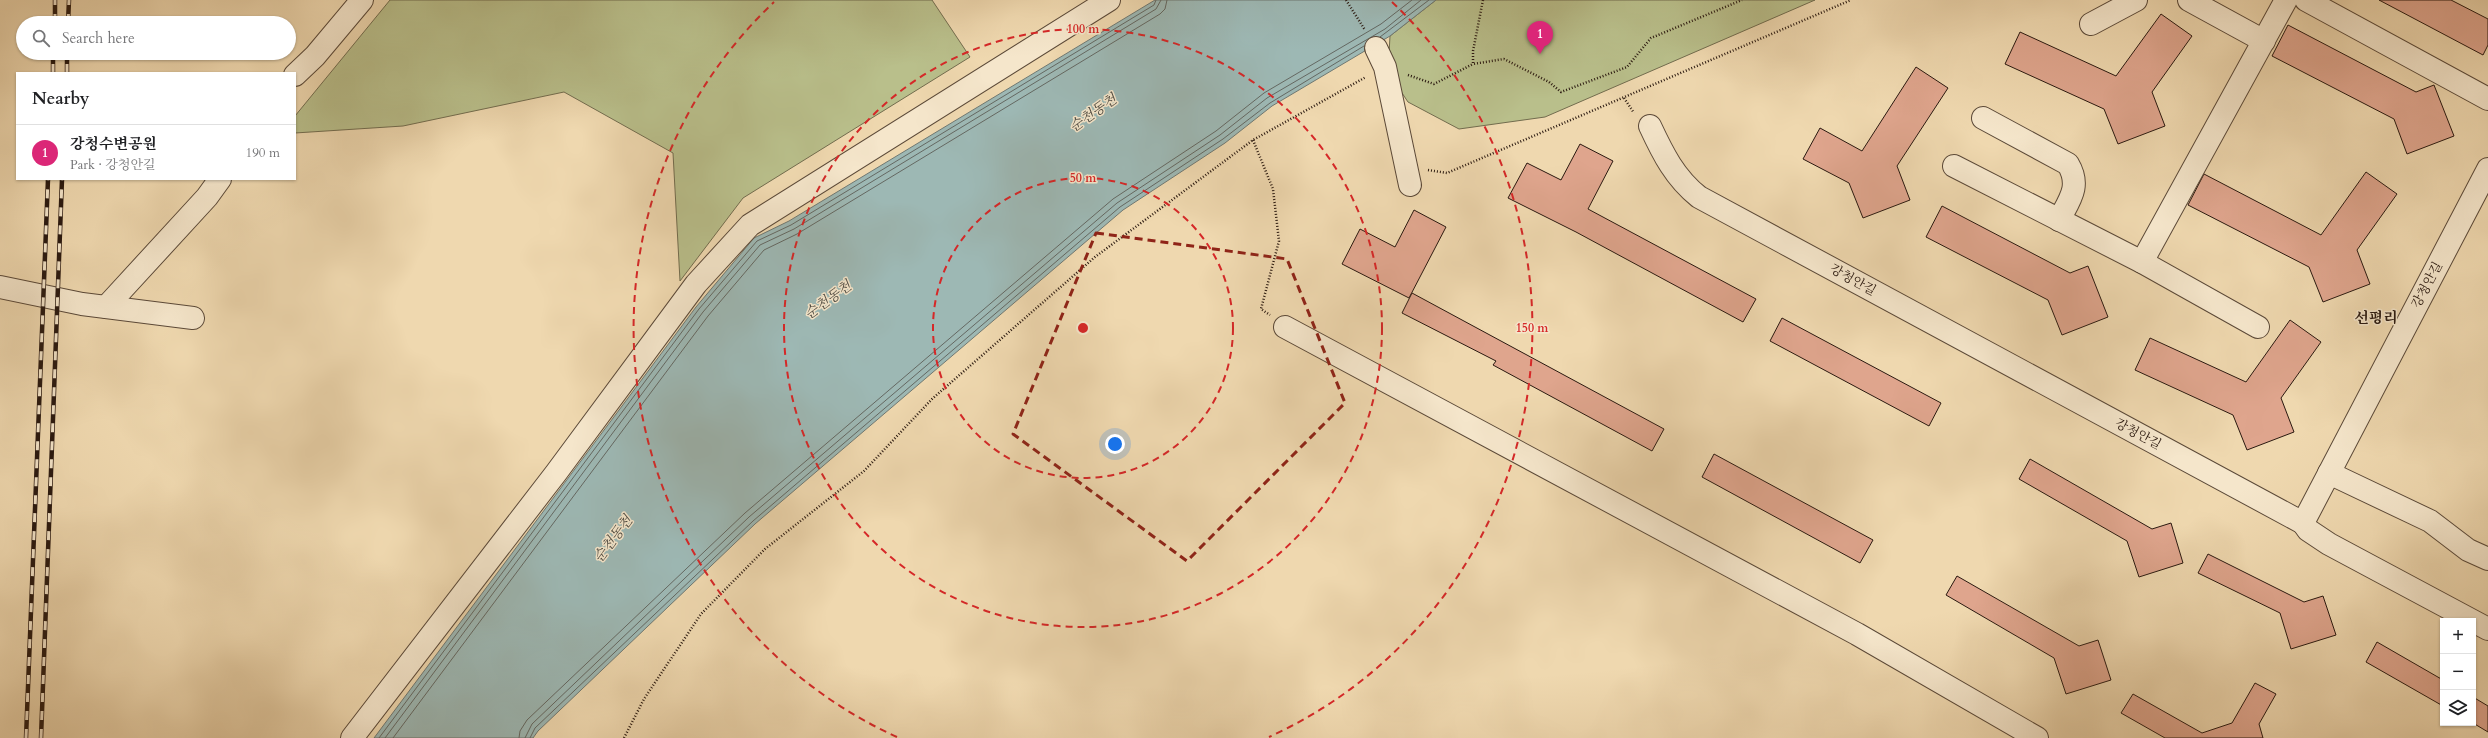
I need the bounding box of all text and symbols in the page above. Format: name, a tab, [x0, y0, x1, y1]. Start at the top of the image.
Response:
search box	[16, 16, 296, 60]
text: 100 m	[1067, 21, 1100, 37]
pin: 1	[1527, 21, 1553, 54]
icon: search	[30, 27, 52, 49]
text: Search here	[62, 28, 135, 48]
text: Nearby	[32, 87, 89, 110]
water label: 순천동천	[1065, 89, 1122, 136]
text: 강청수변공원	[70, 134, 157, 154]
text: 1	[42, 144, 48, 162]
text: 190 m	[246, 144, 280, 162]
text: Park · 강청안길	[70, 156, 156, 174]
text: 50 m	[1070, 170, 1097, 186]
street label: 강청안길	[2407, 259, 2447, 311]
street label: 강청안길	[1827, 260, 1879, 300]
water label: 순천동천	[801, 276, 857, 324]
district label: 선평리	[2354, 308, 2398, 328]
text: 150 m	[1516, 320, 1549, 336]
centre of rings	[1076, 321, 1090, 335]
street label: 강청안길	[2112, 414, 2164, 454]
your location	[1105, 434, 1125, 454]
water label: 순천동천	[589, 511, 638, 566]
map controls	[2440, 618, 2476, 726]
button: +	[2440, 618, 2476, 654]
button: −	[2440, 654, 2476, 690]
button: layers	[2440, 690, 2476, 726]

